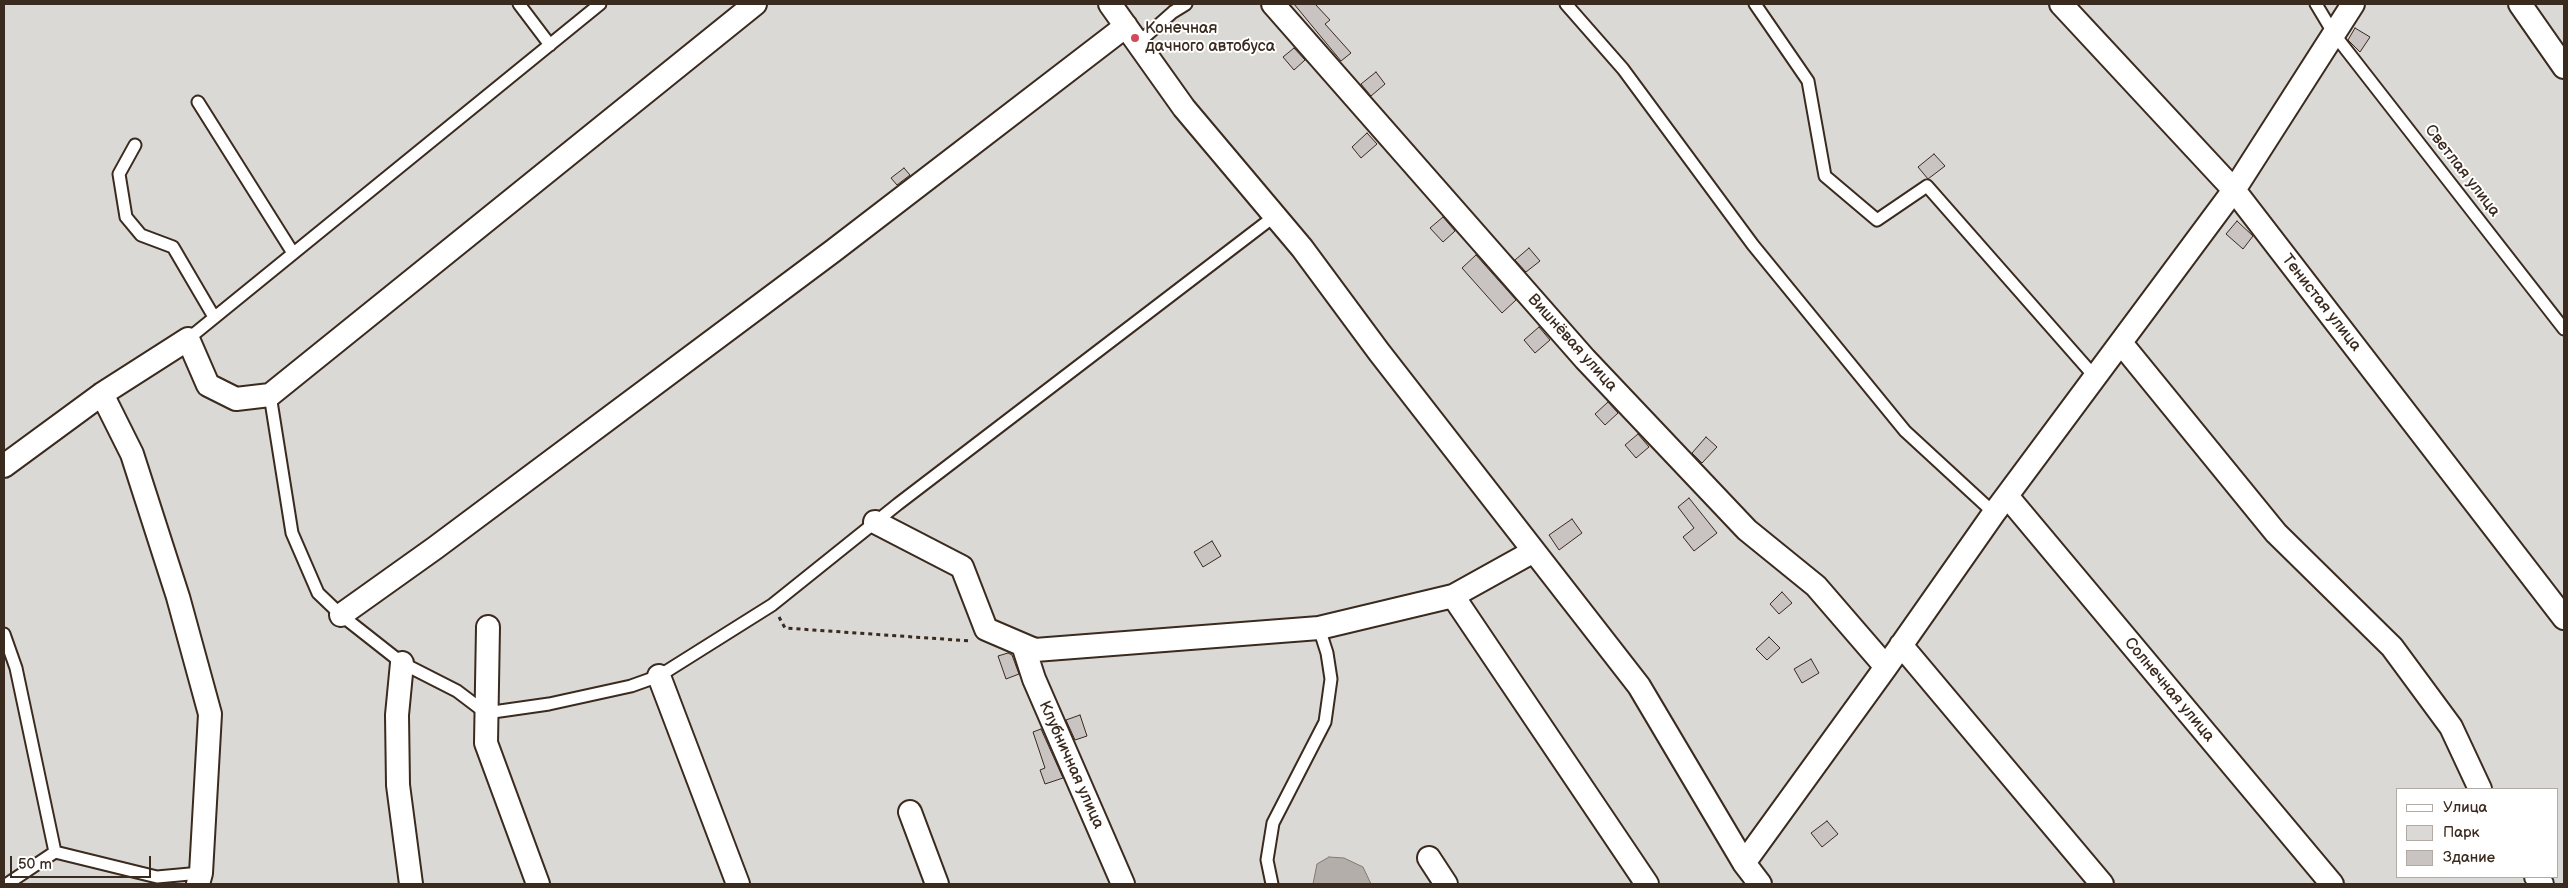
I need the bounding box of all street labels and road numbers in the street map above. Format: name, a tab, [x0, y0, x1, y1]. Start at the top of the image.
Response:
street label: Светлая улица	[2420, 121, 2504, 221]
street label: Тенистая улица	[2277, 251, 2365, 355]
street label: Вишнёвая улица	[1523, 290, 1621, 396]
street label: Солнечная улица	[2120, 634, 2218, 746]
street label: Клубничная улица	[1034, 698, 1108, 832]

